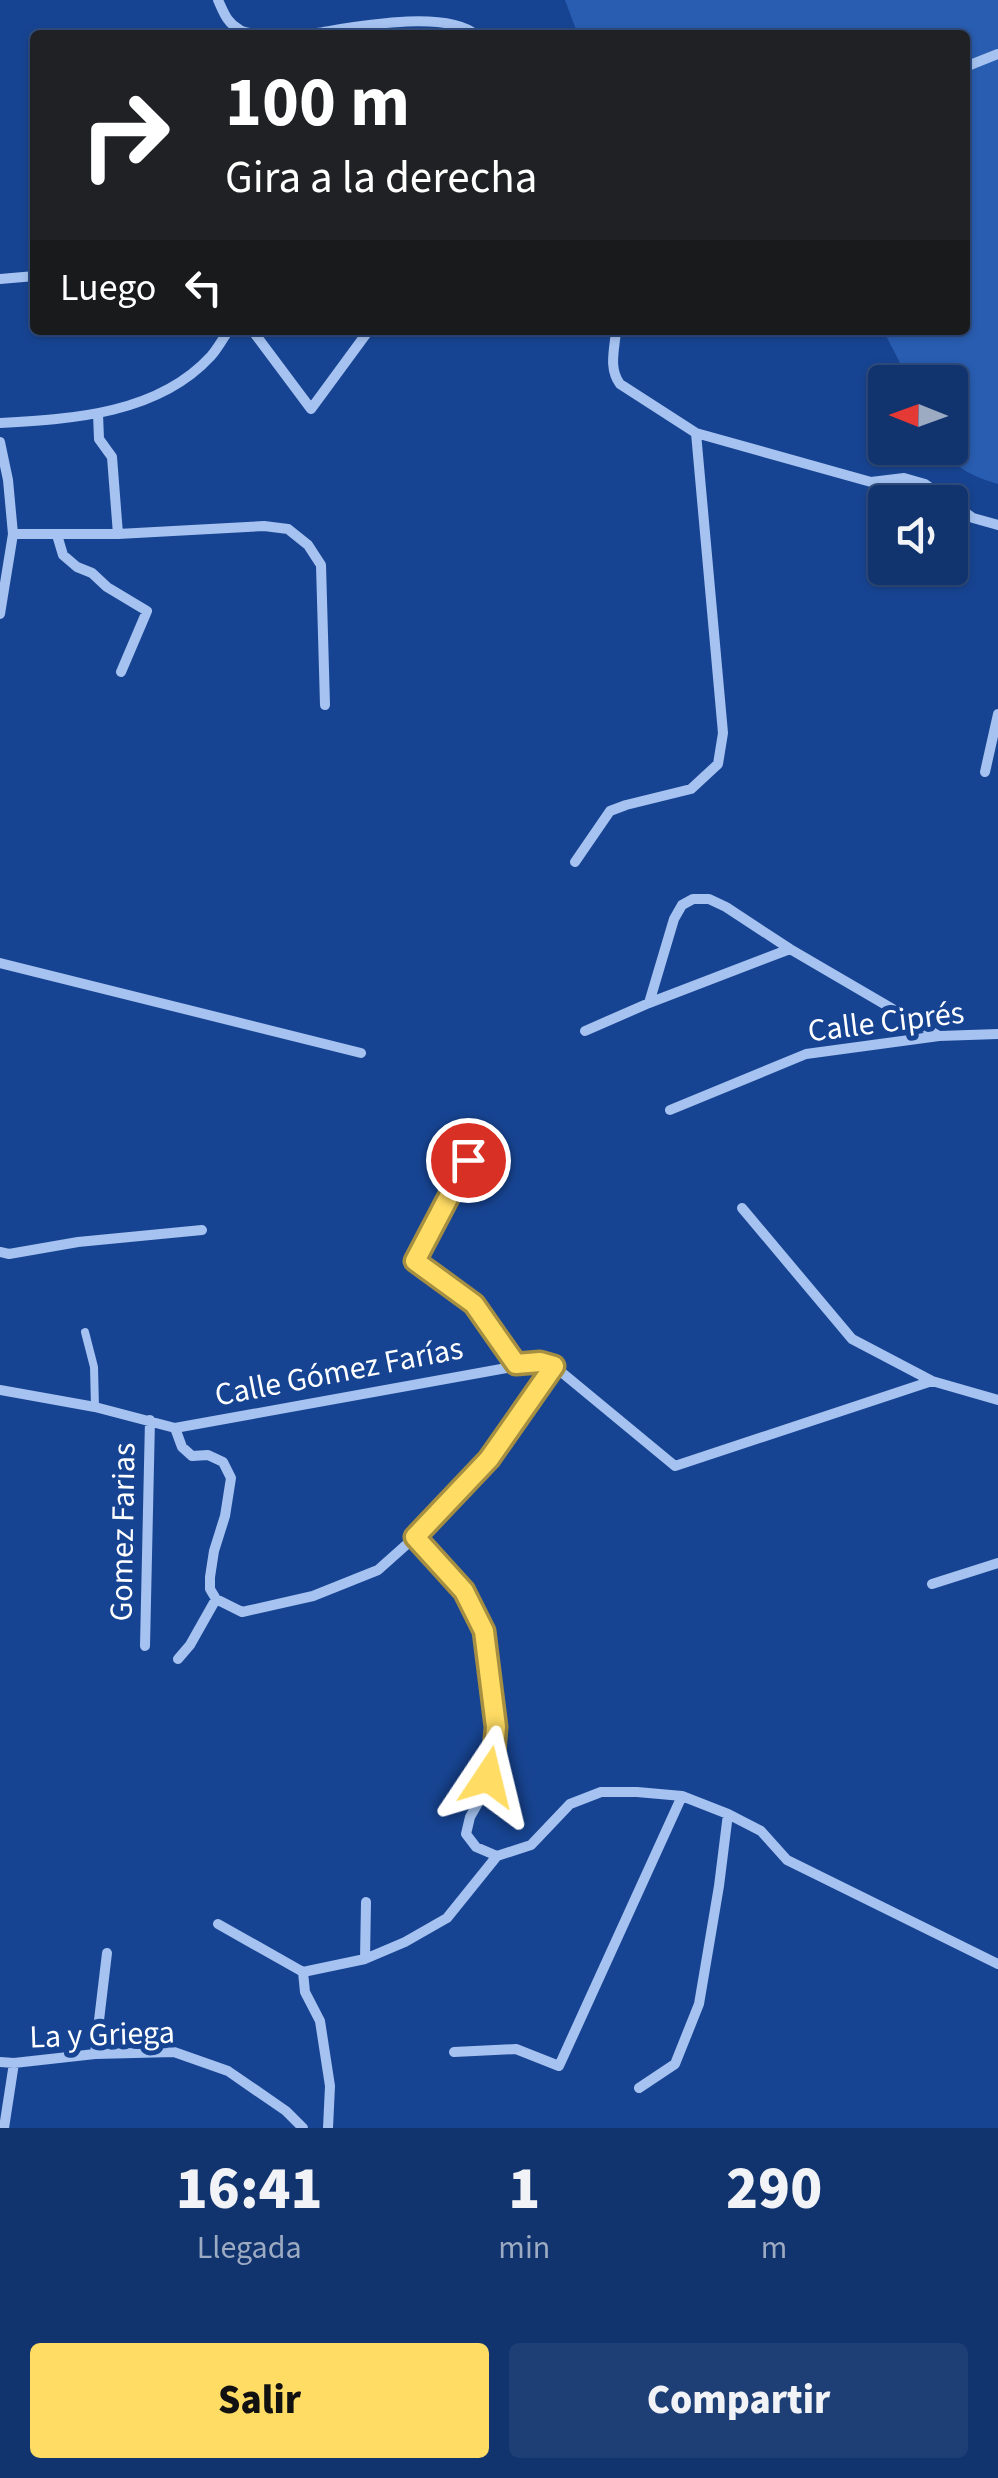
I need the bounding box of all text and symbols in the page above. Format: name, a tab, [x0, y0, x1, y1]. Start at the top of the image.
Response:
text: 100 m	[225, 53, 410, 153]
icon: right	[60, 70, 190, 200]
text: Gira a la derecha	[225, 146, 537, 210]
icon: left	[176, 260, 231, 315]
text: Luego	[60, 261, 156, 315]
north arrow	[868, 365, 968, 465]
map controls	[868, 365, 968, 585]
button: sound	[868, 485, 968, 585]
street label: Calle Ciprés	[805, 990, 967, 1054]
pin	[426, 1118, 511, 1203]
icon: arrive	[441, 1133, 496, 1188]
street label: Calle Gómez Farías	[211, 1325, 467, 1419]
street label: Gomez Farias	[98, 1442, 148, 1622]
position arrow	[436, 1725, 540, 1829]
street label: La y Griega	[29, 2009, 175, 2061]
text: 16:41	[176, 2147, 323, 2232]
text: 1	[508, 2147, 540, 2232]
text: 290	[726, 2147, 822, 2232]
text: Llegada	[197, 2225, 302, 2271]
text: min	[498, 2225, 550, 2271]
text: m	[761, 2225, 787, 2271]
button: Salir	[30, 2343, 489, 2458]
button: Compartir	[509, 2343, 968, 2458]

